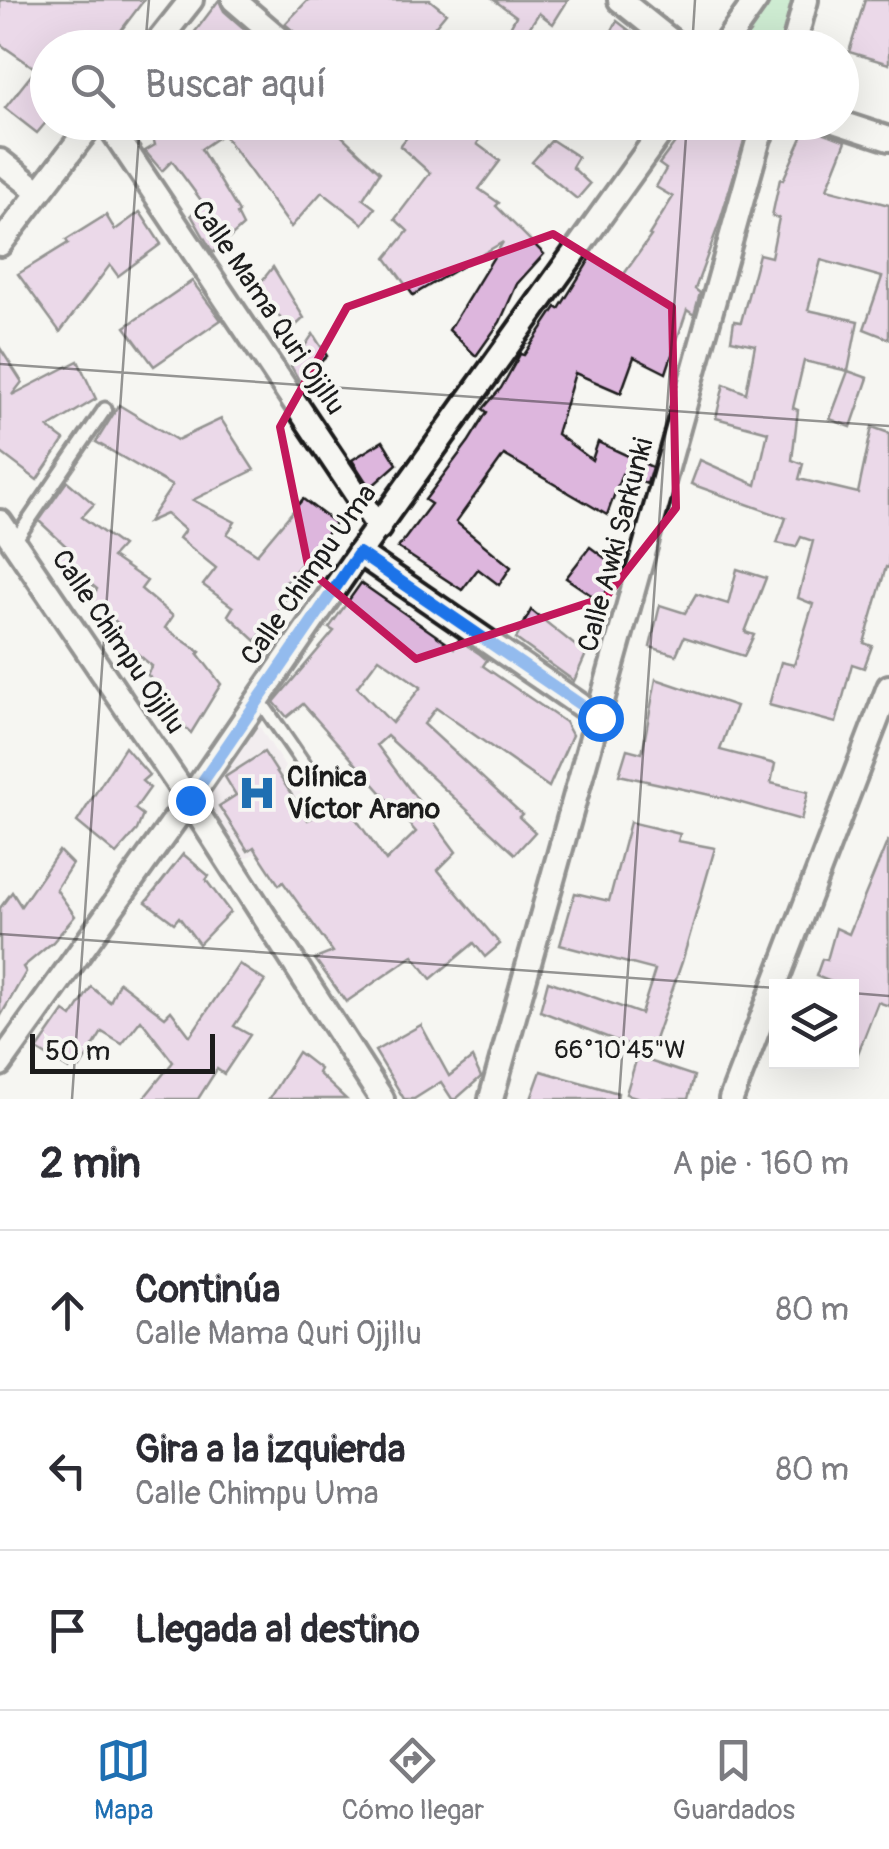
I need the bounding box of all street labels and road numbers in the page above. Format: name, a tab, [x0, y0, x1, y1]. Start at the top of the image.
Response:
street label: Calle Mama Quri Ojjllu	[183, 194, 353, 422]
street label: Calle Awki Sarkunki	[571, 434, 661, 656]
street label: Calle Chimpu Uma	[234, 478, 384, 672]
street label: Calle Chimpu Ojjllu	[43, 543, 193, 741]

